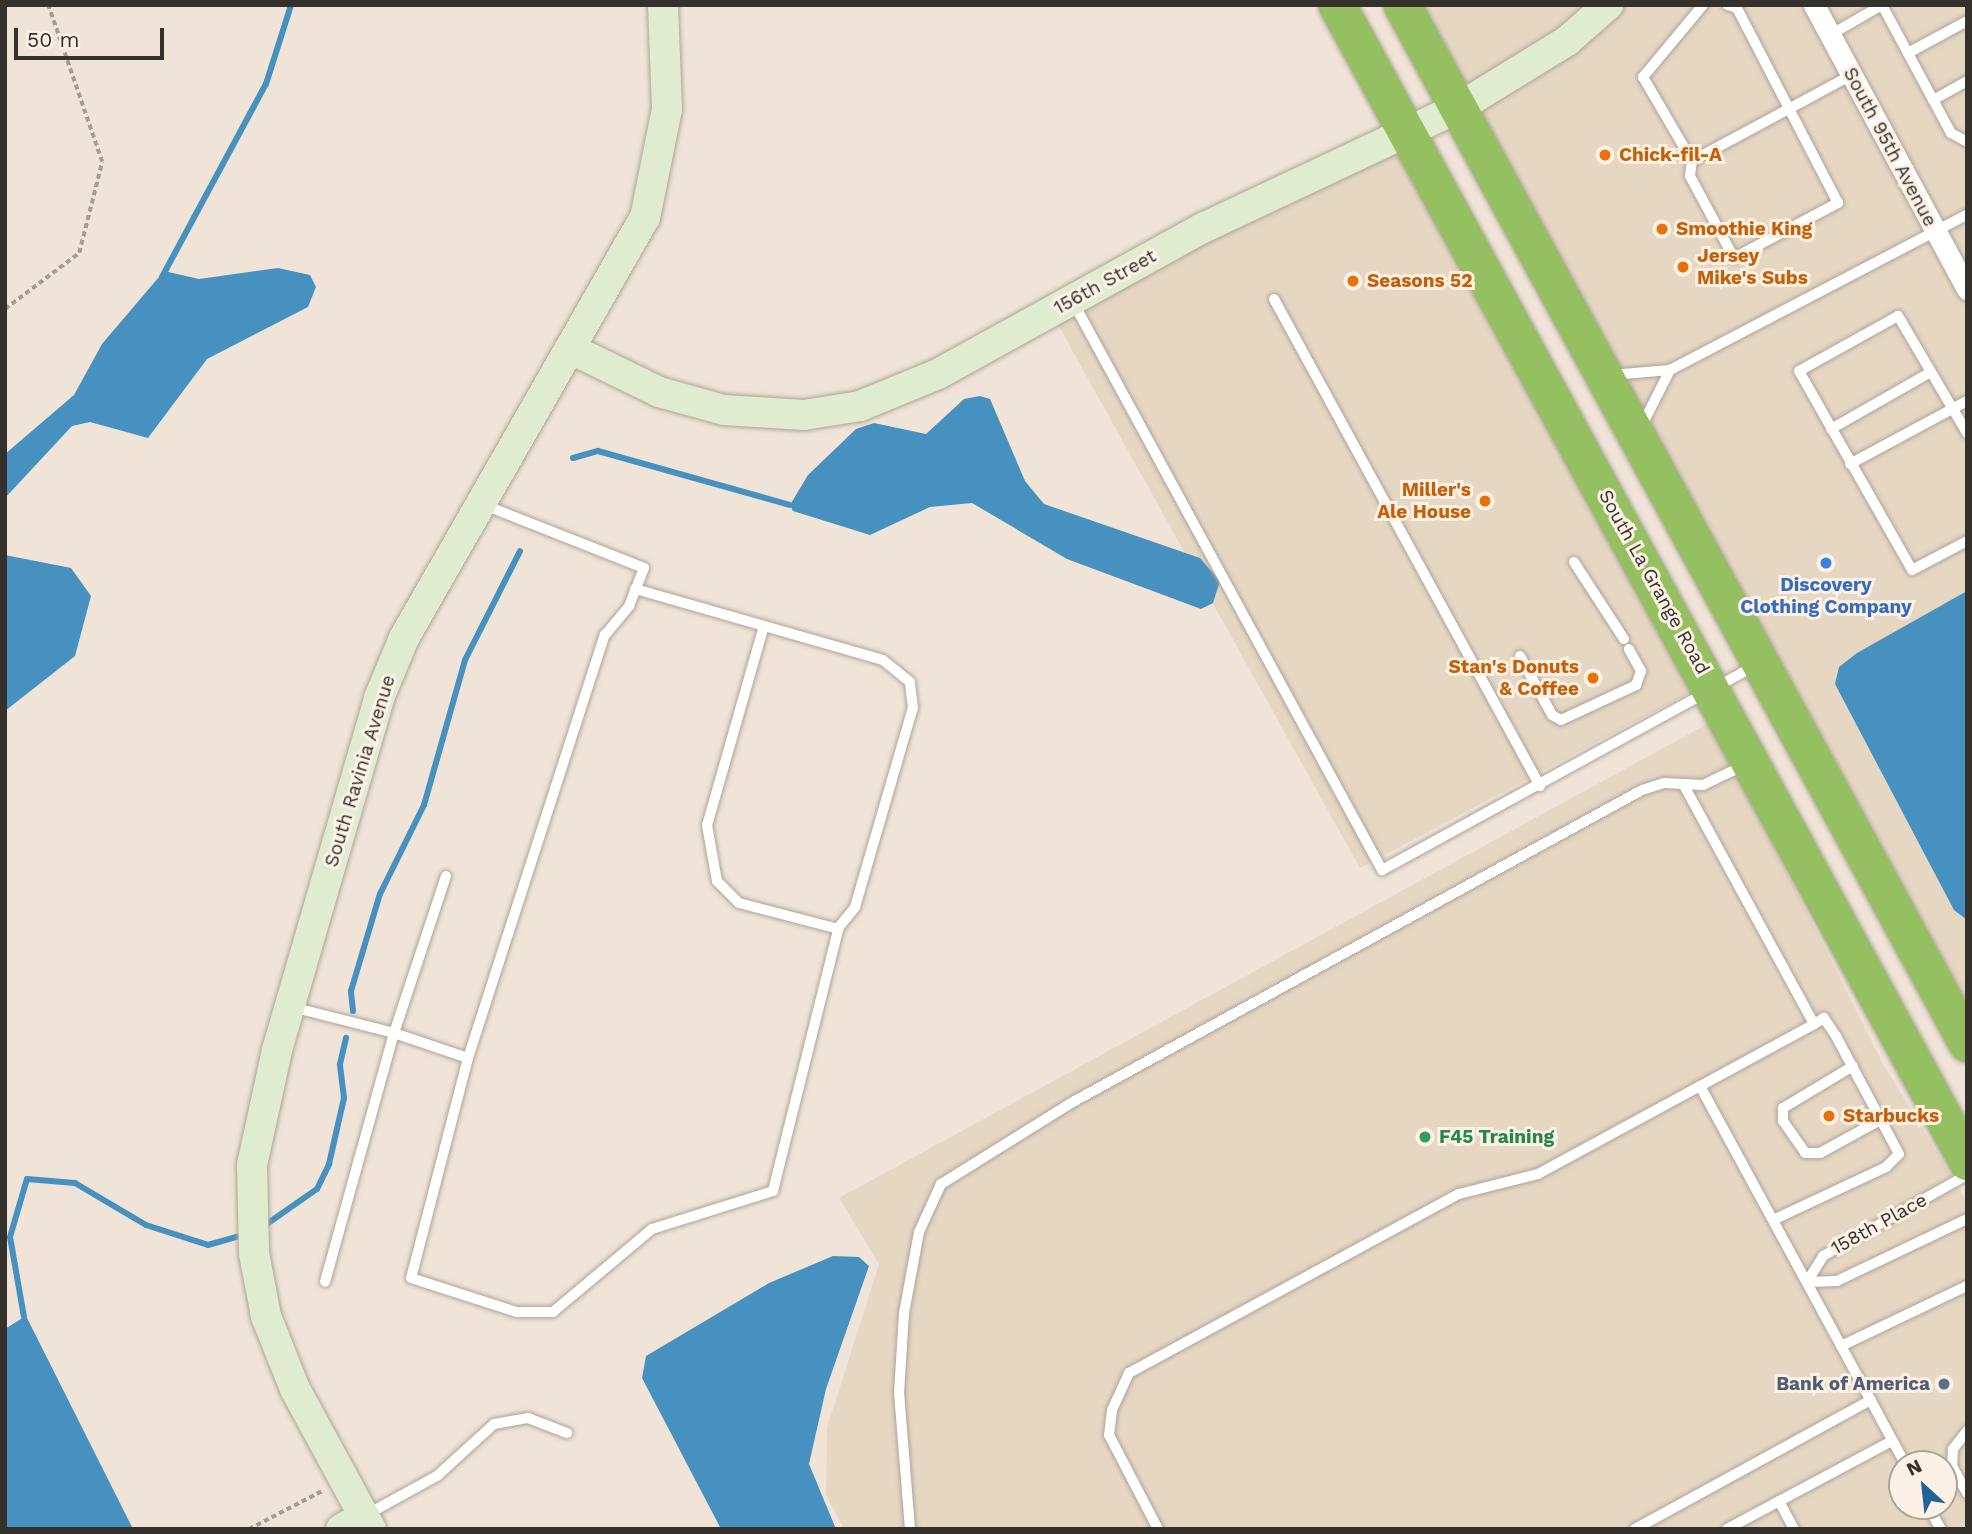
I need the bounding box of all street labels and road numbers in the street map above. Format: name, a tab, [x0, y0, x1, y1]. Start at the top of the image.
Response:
street label: South 95th Avenue	[1838, 63, 1942, 231]
street label: 156th Street	[1050, 245, 1160, 319]
street label: South La Grange Road	[1594, 486, 1714, 678]
street label: South Ravinia Avenue	[320, 672, 400, 870]
street label: 158th Place	[1827, 1188, 1931, 1260]

